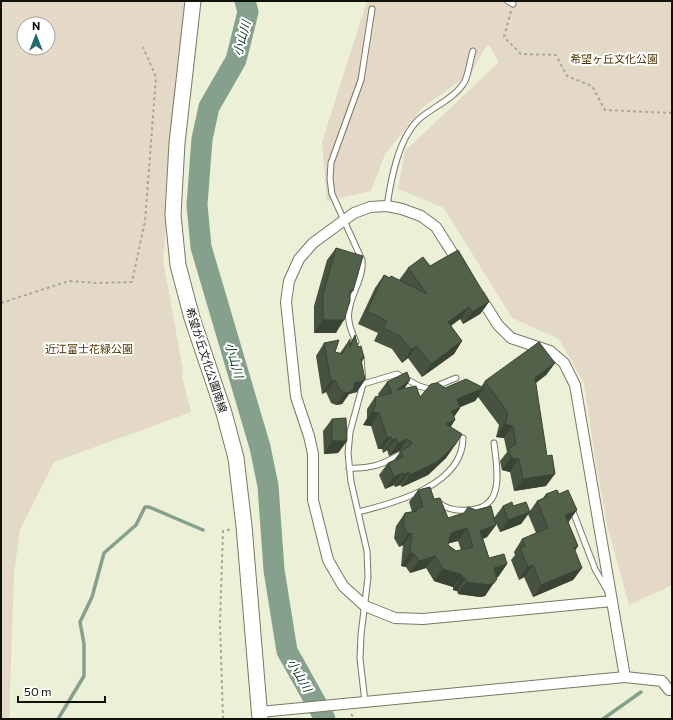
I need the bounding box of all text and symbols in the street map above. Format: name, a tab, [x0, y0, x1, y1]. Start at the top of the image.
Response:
north arrow	[16, 16, 56, 56]
water label: 小山川	[230, 17, 253, 57]
text: N	[32, 19, 40, 32]
park label: 希望ヶ丘文化公園	[570, 52, 658, 65]
street label: 希望が丘文化公園南線	[184, 306, 230, 414]
water label: 小山川	[223, 341, 247, 381]
park label: 近江富士花緑公園	[45, 342, 133, 355]
water label: 小山川	[285, 656, 316, 696]
scale bar	[18, 678, 105, 704]
text: 50 m	[24, 684, 52, 698]

